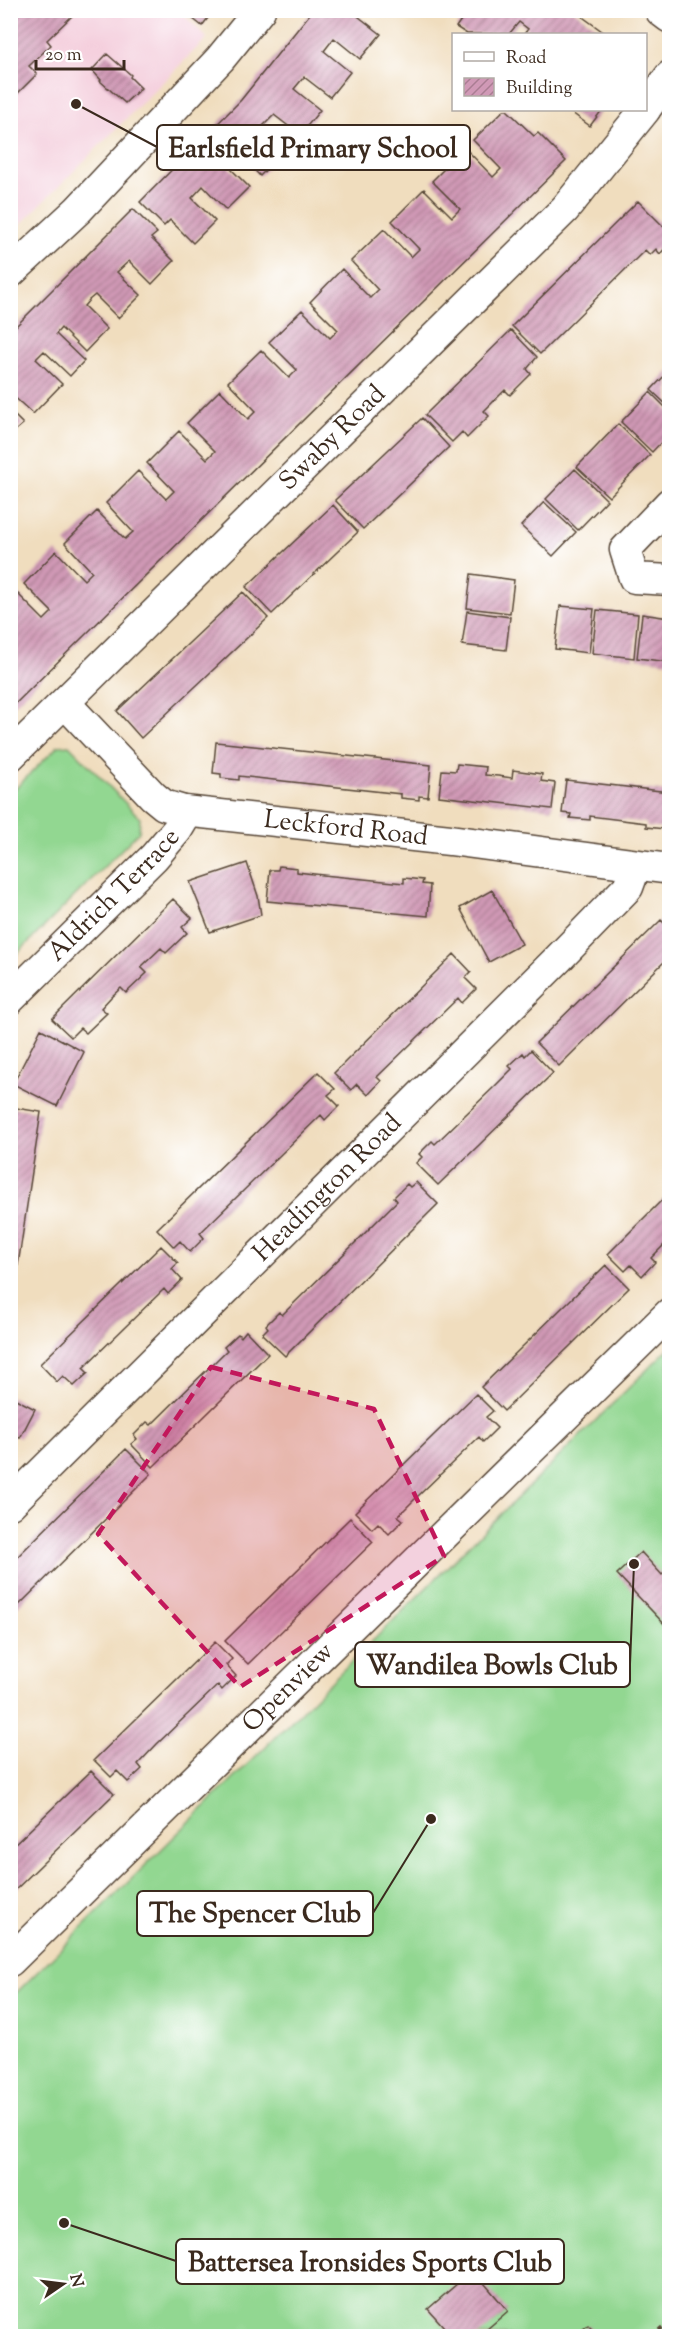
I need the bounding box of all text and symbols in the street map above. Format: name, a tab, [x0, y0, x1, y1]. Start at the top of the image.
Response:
scale bar	[36, 33, 124, 71]
legend	[452, 33, 647, 111]
text: 20 m	[45, 43, 82, 69]
text: Road	[506, 46, 546, 72]
text: Building	[506, 76, 572, 102]
callout: Earlsfield Primary School	[157, 125, 470, 170]
text: Earlsfield Primary School	[169, 131, 458, 170]
street label: Swaby Road	[271, 376, 395, 499]
street label: Leckford Road	[262, 801, 430, 856]
street label: Aldrich Terrace	[39, 820, 189, 970]
street label: Headington Road	[245, 1105, 411, 1271]
street label: Openview	[234, 1634, 342, 1741]
callout: Wandilea Bowls Club	[355, 1642, 630, 1687]
text: Wandilea Bowls Club	[366, 1648, 618, 1687]
callout: The Spencer Club	[137, 1891, 373, 1936]
text: The Spencer Club	[149, 1896, 361, 1935]
callout: Battersea Ironsides Sports Club	[176, 2239, 564, 2284]
text: Battersea Ironsides Sports Club	[188, 2245, 552, 2284]
north arrow	[33, 2254, 93, 2314]
text: N	[62, 2272, 88, 2290]

